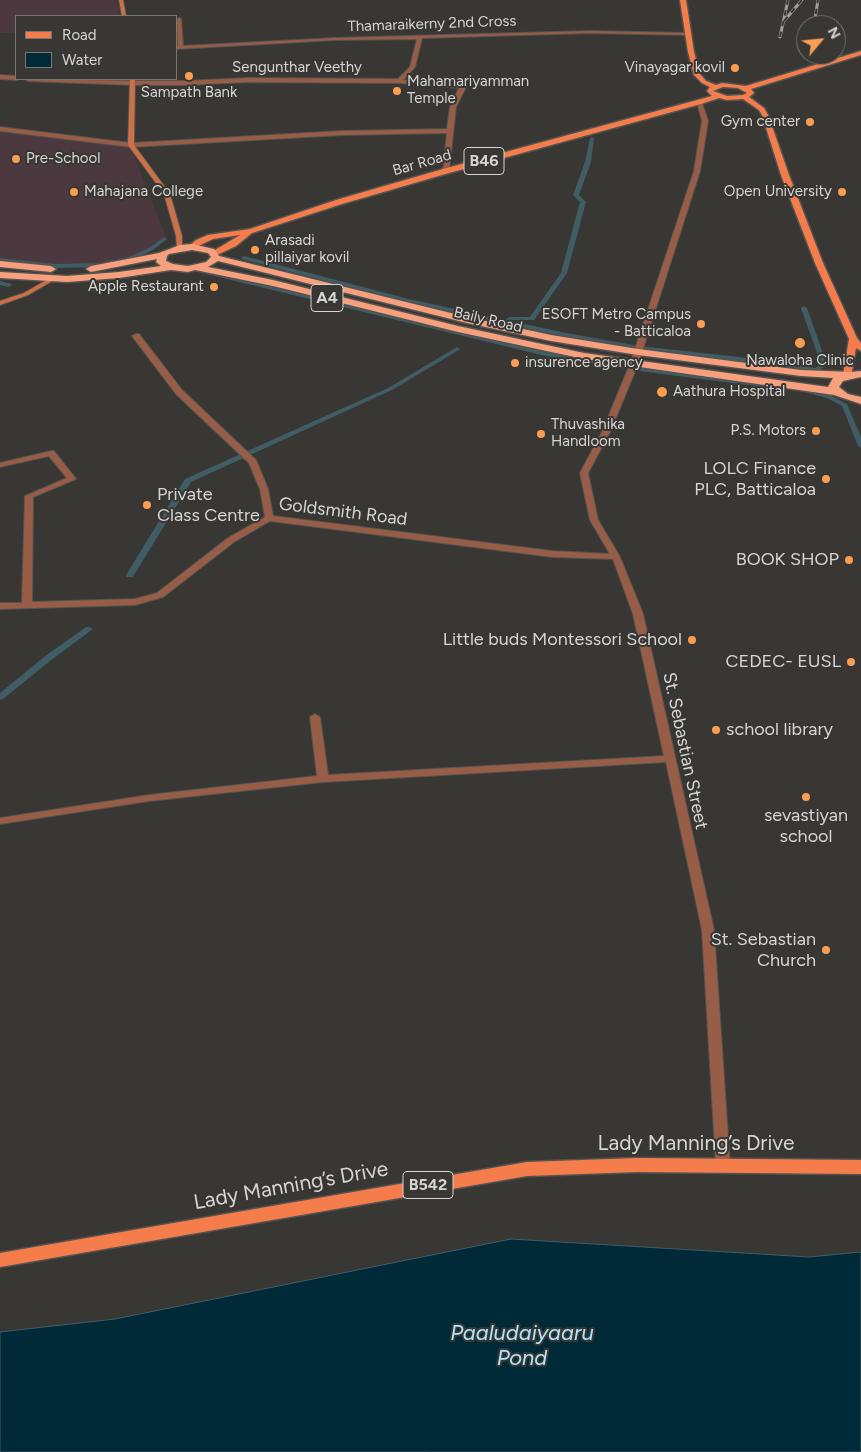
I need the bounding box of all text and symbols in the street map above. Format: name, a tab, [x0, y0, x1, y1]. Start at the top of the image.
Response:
street label: Thamaraikerny 2nd Cross	[347, 12, 517, 36]
legend	[15, 15, 178, 80]
north arrow	[796, 15, 846, 65]
text: N	[824, 24, 844, 42]
text: Road	[62, 26, 97, 44]
text: Water	[62, 51, 102, 69]
street label: Sengunthar Veethy	[232, 59, 362, 77]
place label: Vinayagar kovil	[624, 59, 725, 77]
marker: Vinayagar kovil	[729, 62, 741, 74]
marker: Sampath Bank	[183, 70, 195, 82]
place label: Mahamariyamman Temple	[407, 73, 529, 108]
place label: Sampath Bank	[141, 84, 237, 102]
marker: Mahamariyamman Temple	[391, 85, 403, 97]
place label: Gym center	[721, 113, 800, 131]
marker: Gym center	[804, 116, 816, 128]
street label: Bar Road	[391, 146, 453, 180]
road number: B46	[464, 148, 504, 175]
place label: Pre-School	[26, 150, 101, 168]
marker: Pre-School	[10, 153, 22, 165]
place label: Mahajana College	[84, 183, 203, 201]
place label: Open University	[724, 183, 832, 201]
marker: Mahajana College	[68, 186, 80, 198]
marker: Open University	[836, 186, 848, 198]
place label: Arasadi pillaiyar kovil	[265, 232, 349, 267]
marker: Arasadi pillaiyar kovil	[249, 244, 261, 256]
place label: Apple Restaurant	[88, 278, 204, 296]
marker: Apple Restaurant	[208, 281, 220, 293]
road number: A4	[311, 284, 343, 312]
street label: Baily Road	[452, 303, 524, 337]
place label: ESOFT Metro Campus - Batticaloa	[542, 306, 691, 341]
marker: ESOFT Metro Campus - Batticaloa	[695, 318, 707, 330]
marker: Nawaloha Clinic	[793, 336, 807, 350]
place label: Nawaloha Clinic	[746, 352, 854, 370]
place label: insurence agency	[525, 354, 643, 372]
marker: insurence agency	[509, 357, 521, 369]
place label: Aathura Hospital	[673, 383, 785, 401]
marker: Aathura Hospital	[655, 385, 669, 399]
place label: Thuvashika Handloom	[551, 416, 625, 451]
place label: P.S. Motors	[730, 422, 806, 440]
marker: P.S. Motors	[810, 425, 822, 437]
marker: Thuvashika Handloom	[535, 428, 547, 440]
place label: LOLC Finance PLC, Batticaloa	[694, 458, 816, 500]
marker: LOLC Finance PLC, Batticaloa	[820, 473, 832, 485]
place label: Private Class Centre	[157, 484, 260, 526]
street label: Goldsmith Road	[278, 493, 408, 531]
marker: Private Class Centre	[141, 499, 153, 511]
place label: BOOK SHOP	[736, 549, 839, 571]
marker: BOOK SHOP	[843, 554, 855, 566]
place label: Little buds Montessori School	[443, 629, 682, 651]
marker: Little buds Montessori School	[686, 634, 698, 646]
place label: CEDEC- EUSL	[726, 651, 841, 673]
marker: CEDEC- EUSL	[845, 656, 857, 668]
street label: St. Sebastian Street	[658, 670, 712, 832]
place label: school library	[726, 719, 833, 741]
marker: school library	[710, 724, 722, 736]
marker: sevastiyan school	[800, 791, 812, 803]
place label: sevastiyan school	[764, 805, 848, 848]
place label: St. Sebastian Church	[711, 929, 816, 972]
marker: St. Sebastian Church	[820, 944, 832, 956]
street label: Lady Manning’s Drive	[598, 1131, 794, 1157]
street label: Lady Manning’s Drive	[192, 1156, 390, 1216]
road number: B542	[403, 1172, 453, 1198]
water label: Paaludaiyaaru Pond	[450, 1321, 594, 1372]

